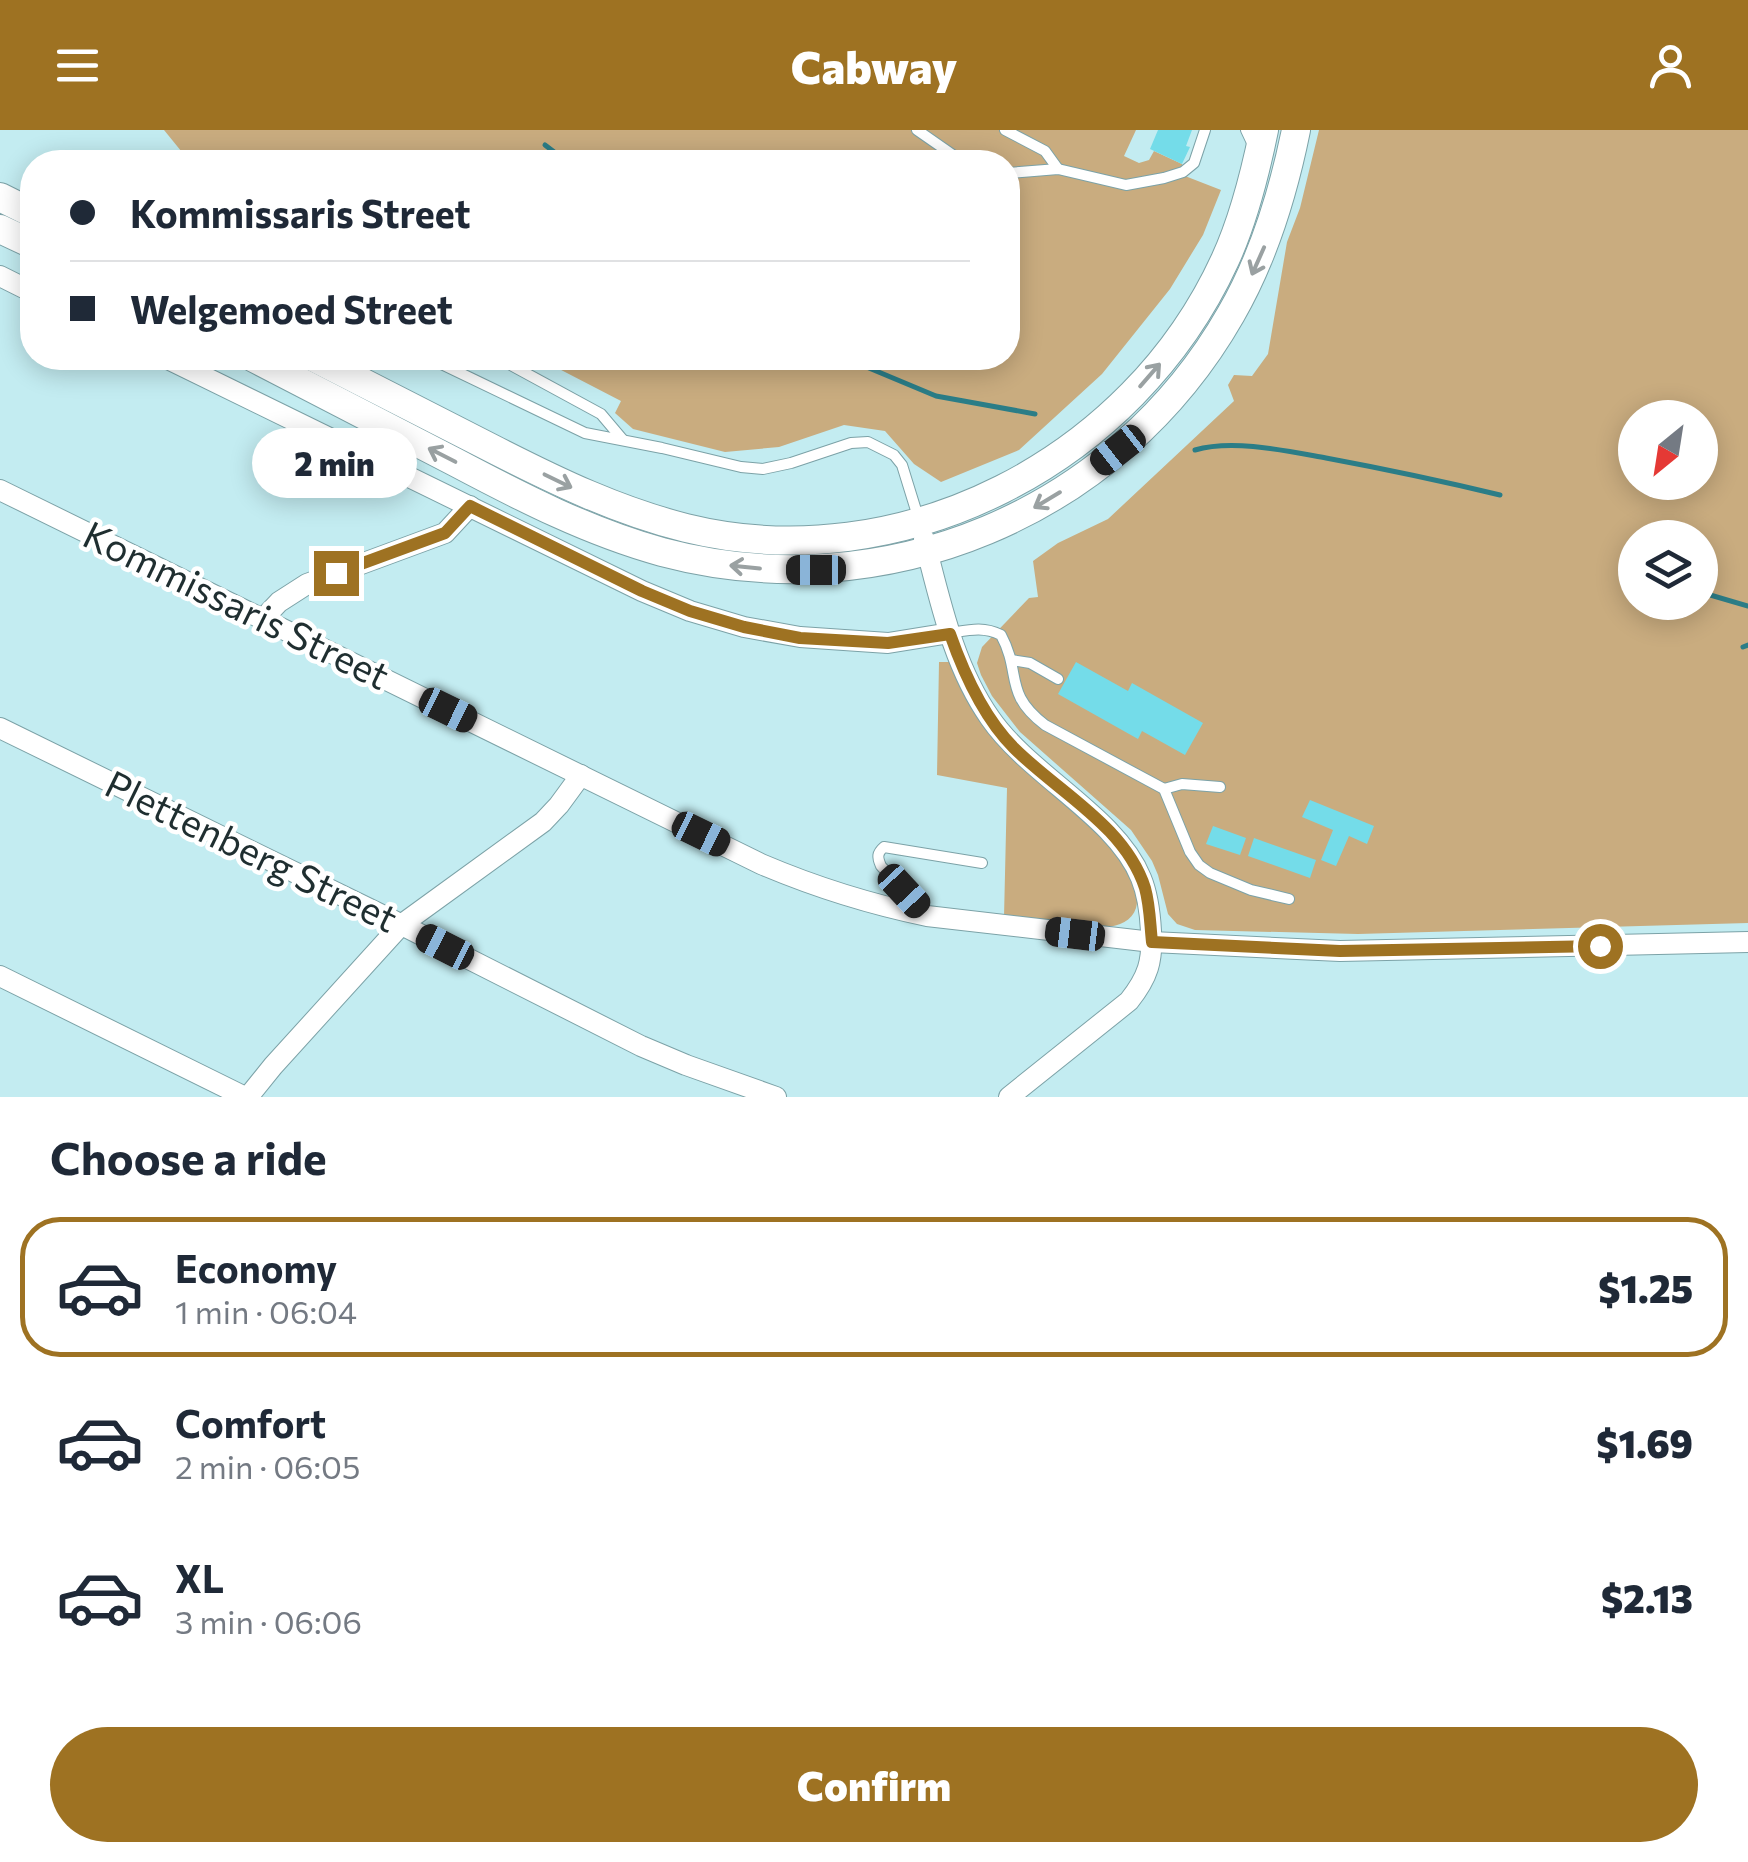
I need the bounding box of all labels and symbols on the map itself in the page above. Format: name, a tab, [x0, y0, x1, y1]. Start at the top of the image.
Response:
one-way arrow	[1248, 245, 1266, 276]
one-way arrow	[1139, 363, 1162, 388]
north arrow	[1618, 400, 1718, 500]
car	[1085, 420, 1151, 480]
callout: 2 min	[254, 428, 418, 498]
one-way arrow	[427, 445, 457, 464]
one-way arrow	[542, 472, 572, 491]
one-way arrow	[1033, 491, 1062, 511]
street label: Kommissaris Street	[77, 509, 398, 698]
route end	[314, 551, 359, 596]
car	[786, 555, 846, 585]
one-way arrow	[729, 557, 761, 576]
car	[414, 683, 482, 737]
street label: Plettenberg Street	[98, 759, 406, 941]
car	[667, 807, 735, 861]
car	[873, 859, 935, 923]
car	[1043, 915, 1107, 953]
car	[411, 920, 479, 974]
route start	[1578, 924, 1623, 969]

